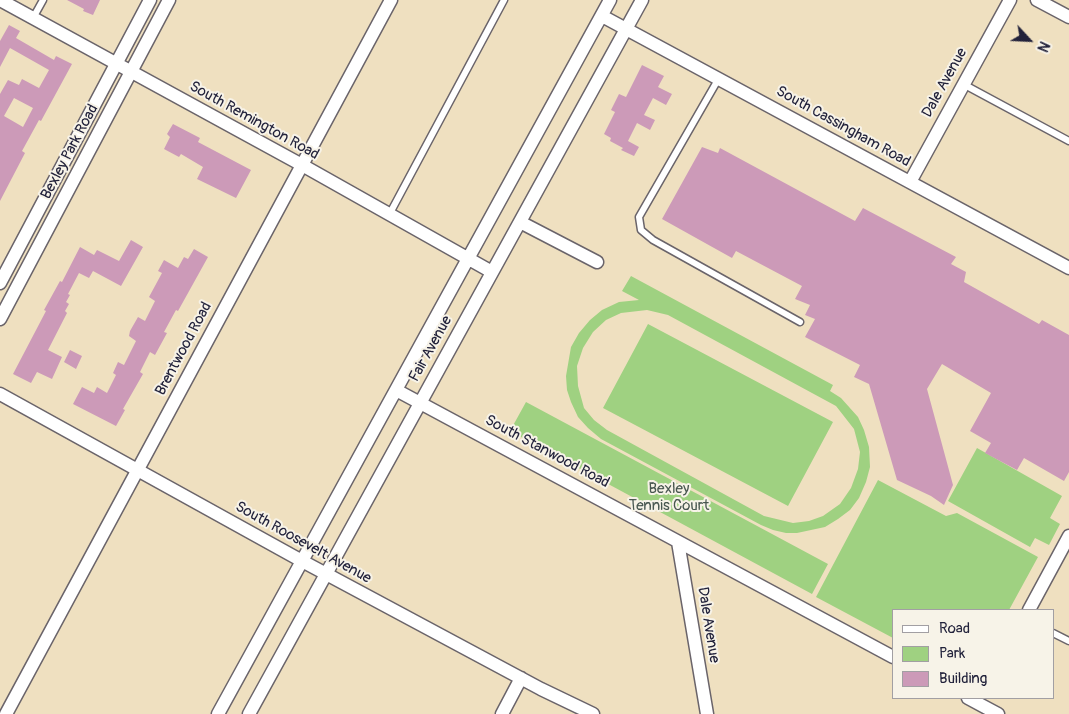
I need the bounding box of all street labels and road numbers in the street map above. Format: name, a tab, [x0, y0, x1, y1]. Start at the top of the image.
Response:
street label: Dale Avenue	[919, 45, 971, 121]
street label: South Remington Road	[186, 78, 322, 164]
street label: South Cassingham Road	[773, 83, 913, 171]
street label: Bexley Park Road	[38, 102, 102, 202]
street label: Brentwood Road	[152, 299, 216, 399]
street label: Fair Avenue	[406, 313, 456, 385]
street label: South Stanwood Road	[482, 412, 612, 492]
street label: South Roosevelt Avenue	[232, 498, 374, 588]
street label: Dale Avenue	[693, 586, 723, 664]

